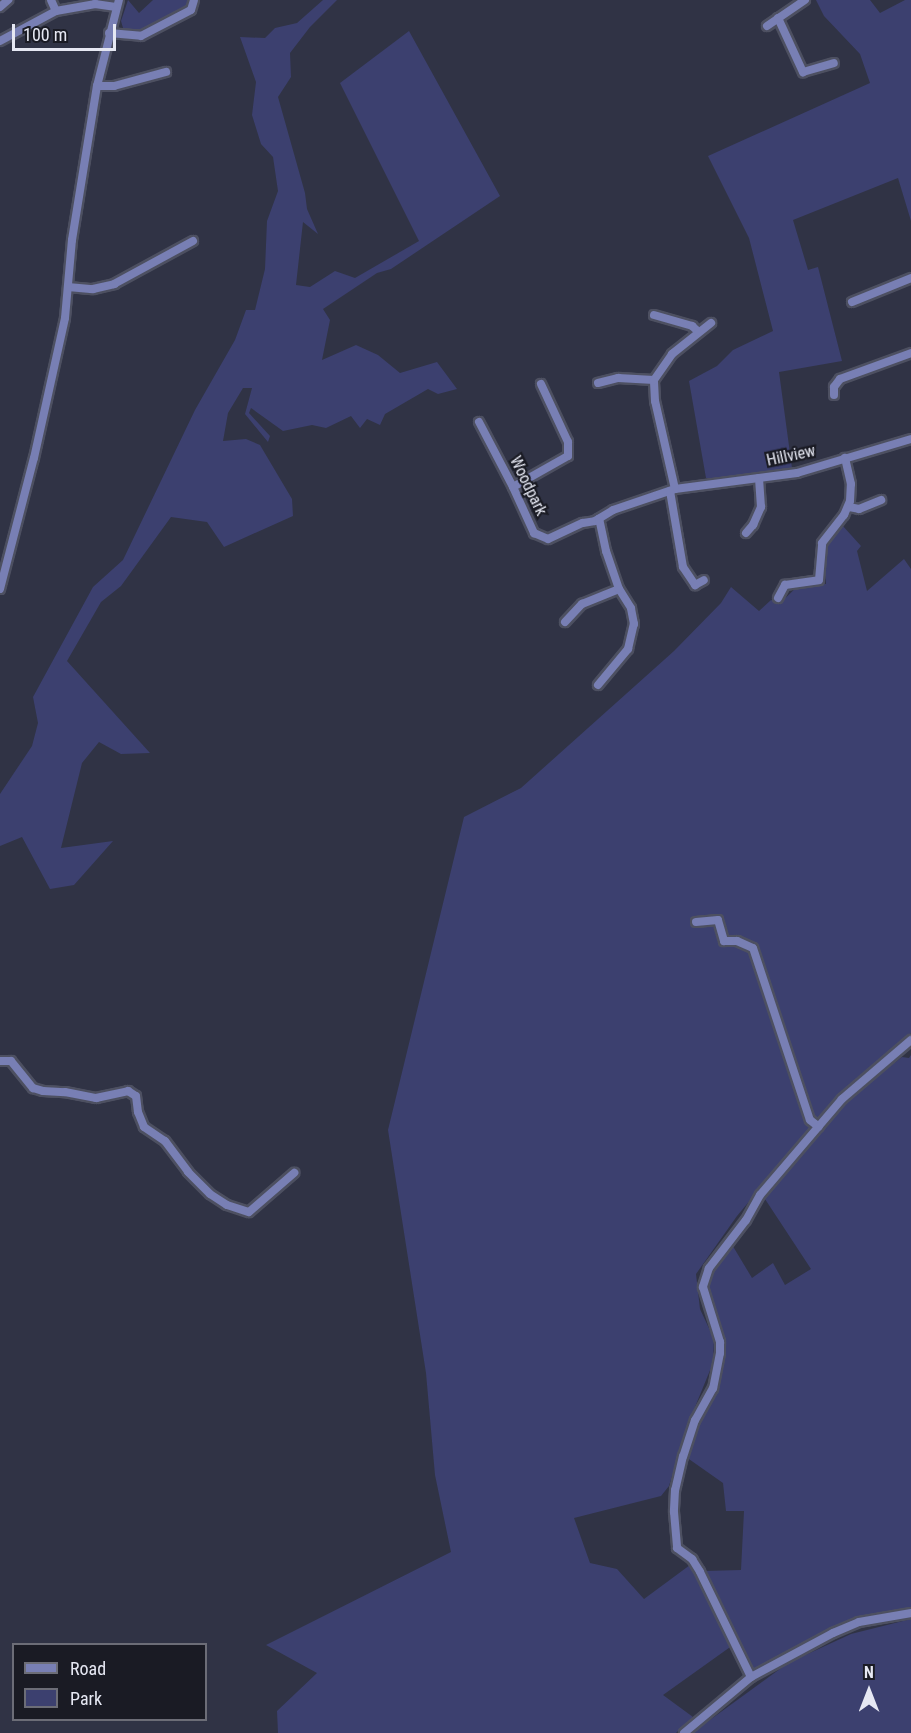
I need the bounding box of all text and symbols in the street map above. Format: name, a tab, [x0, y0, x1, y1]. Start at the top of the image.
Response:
scale bar	[15, 12, 118, 50]
text: 100 m	[23, 24, 67, 45]
street label: Hillview	[765, 441, 817, 471]
street label: Woodpark	[505, 453, 551, 519]
legend	[12, 1643, 207, 1721]
text: Road	[70, 1658, 106, 1679]
north arrow	[839, 1661, 899, 1721]
text: N	[864, 1663, 874, 1682]
text: Park	[70, 1688, 102, 1709]

